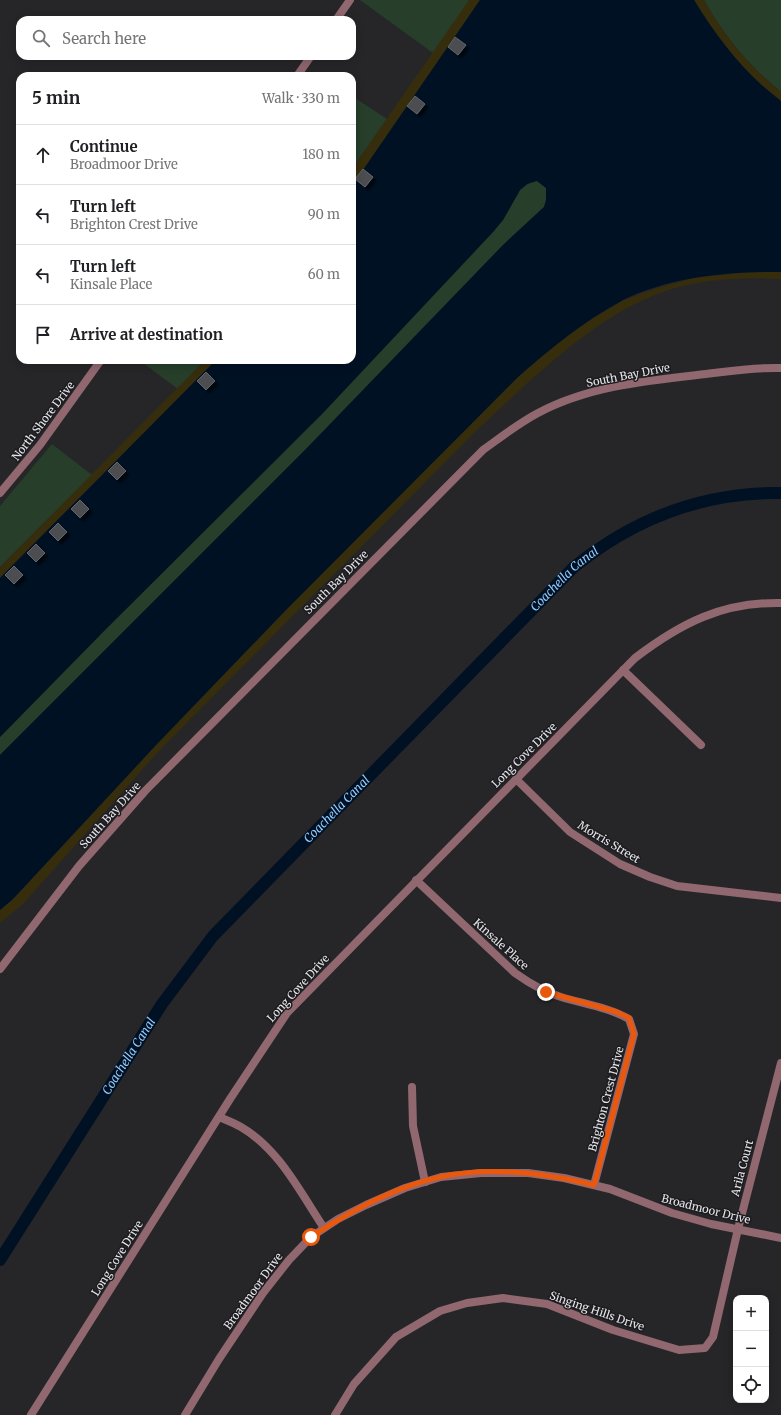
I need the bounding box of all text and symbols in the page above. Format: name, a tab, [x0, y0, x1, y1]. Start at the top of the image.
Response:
search box	[16, 16, 356, 60]
icon: search	[30, 27, 52, 49]
text: Search here	[62, 29, 146, 48]
text: 5 min	[32, 87, 80, 109]
text: Walk · 330 m	[262, 90, 340, 107]
text: Continue	[70, 137, 138, 156]
icon: ahead	[32, 144, 54, 166]
text: 180 m	[302, 146, 340, 163]
text: Broadmoor Drive	[70, 156, 178, 173]
text: Turn left	[70, 197, 136, 216]
icon: left	[32, 204, 54, 226]
text: 90 m	[308, 206, 340, 223]
text: Brighton Crest Drive	[70, 216, 198, 233]
text: Turn left	[70, 257, 136, 276]
icon: left	[32, 264, 54, 286]
text: 60 m	[308, 266, 340, 283]
text: Kinsale Place	[70, 276, 152, 293]
icon: arrive	[32, 324, 54, 346]
text: Arrive at destination	[70, 325, 223, 344]
street label: South Bay Drive	[585, 360, 671, 390]
street label: North Shore Drive	[9, 378, 77, 463]
water label: Coachella Canal	[527, 543, 602, 614]
street label: South Bay Drive	[301, 547, 371, 617]
street label: Long Cove Drive	[489, 719, 560, 790]
water label: Coachella Canal	[300, 772, 373, 846]
street label: South Bay Drive	[76, 779, 144, 851]
street label: Morris Street	[575, 818, 643, 866]
street label: Kinsale Place	[470, 916, 532, 973]
street label: Long Cove Drive	[264, 951, 332, 1025]
route end	[537, 983, 555, 1001]
water label: Coachella Canal	[99, 1014, 159, 1097]
street label: Brighton Crest Drive	[585, 1045, 627, 1153]
street label: Arila Court	[728, 1138, 756, 1199]
street label: Broadmoor Drive	[660, 1191, 752, 1227]
street label: Long Cove Drive	[88, 1217, 146, 1298]
route start	[302, 1228, 320, 1246]
street label: Broadmoor Drive	[221, 1250, 286, 1332]
street label: Singing Hills Drive	[548, 1288, 647, 1334]
map controls	[733, 1295, 769, 1403]
button: +	[733, 1295, 769, 1331]
button: −	[733, 1331, 769, 1367]
button: locate	[733, 1367, 769, 1403]

